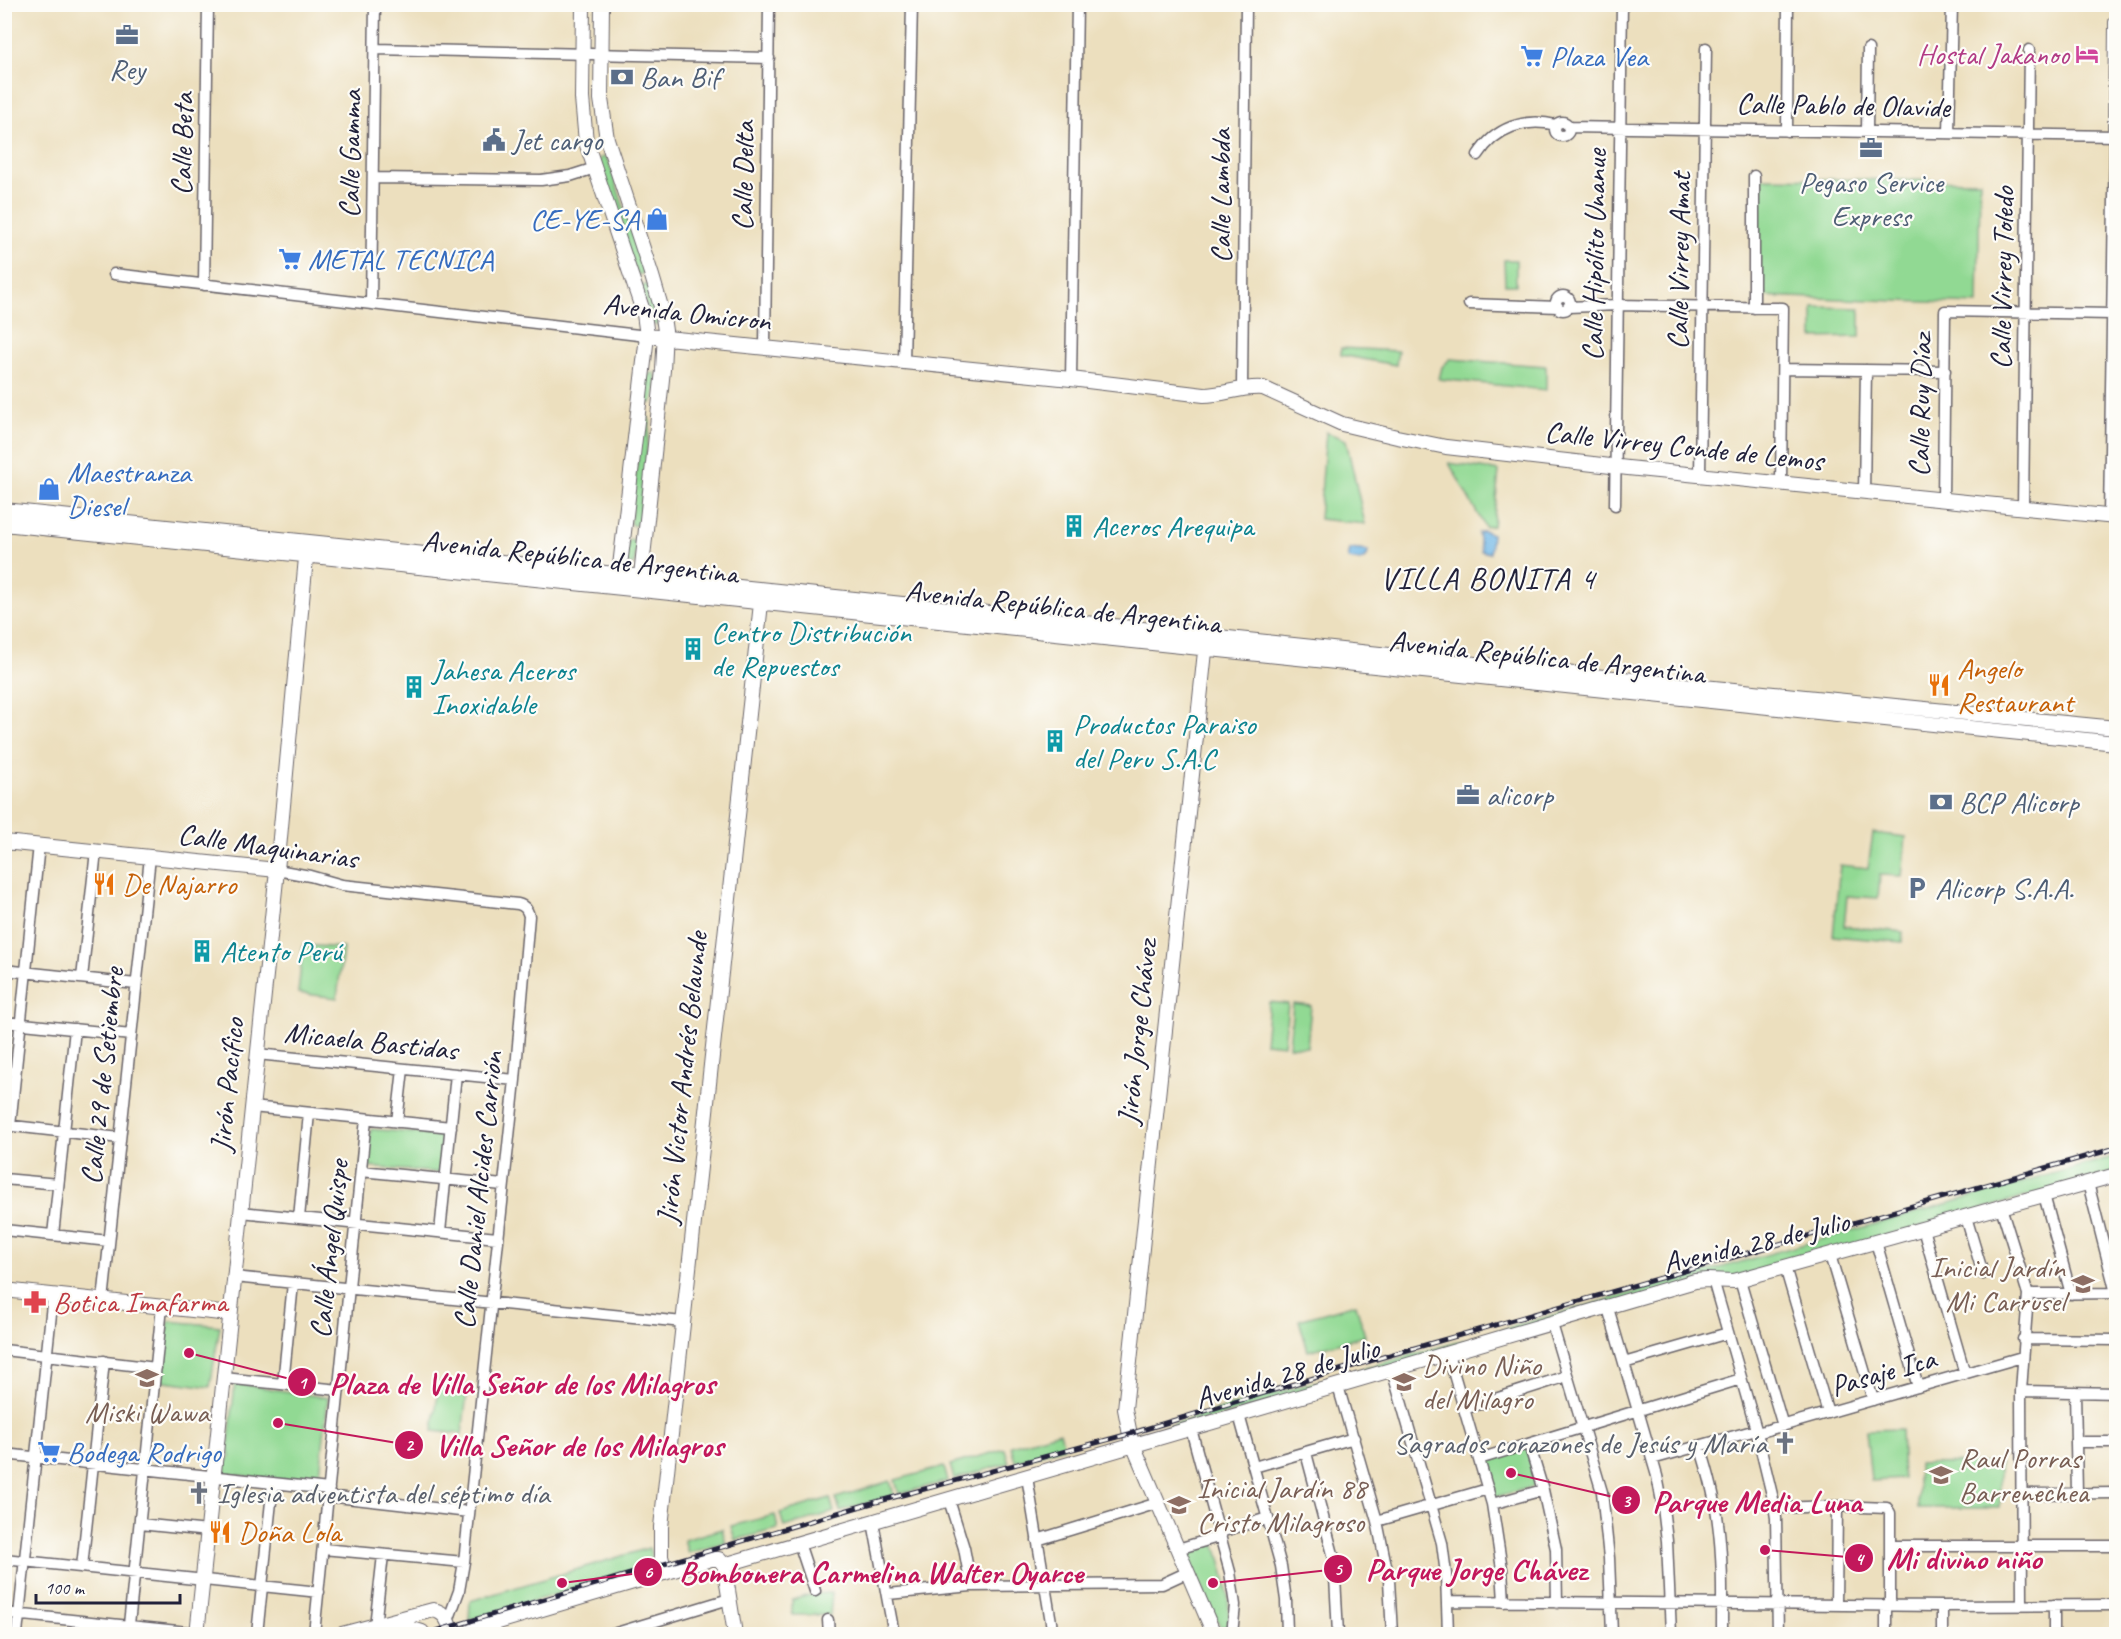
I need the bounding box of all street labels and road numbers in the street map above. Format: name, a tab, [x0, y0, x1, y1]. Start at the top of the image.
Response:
street label: Calle Pablo de Olavide	[1736, 84, 1952, 126]
street label: Calle Gamma	[330, 88, 370, 219]
street label: Calle Beta	[162, 91, 202, 196]
street label: Calle Delta	[723, 119, 763, 231]
street label: Calle Lambda	[1201, 127, 1239, 263]
street label: Calle Hipólito Unanue	[1573, 147, 1615, 361]
street label: Calle Virrey Amat	[1658, 169, 1700, 350]
street label: Calle Virrey Toledo	[1981, 185, 2023, 370]
street label: Avenida Omicron	[601, 284, 774, 340]
street label: Calle Ruy Díaz	[1900, 329, 1940, 477]
street label: Calle Virrey Conde de Lemos	[1543, 412, 1828, 480]
street label: Avenida República de Argentina	[420, 522, 742, 593]
street label: Avenida República de Argentina	[903, 572, 1225, 643]
street label: Avenida República de Argentina	[1387, 622, 1709, 693]
street label: Calle Maquinarias	[176, 815, 363, 878]
street label: Jirón Victor Andrés Belaunde	[648, 928, 716, 1228]
street label: Jirón Jorge Chávez	[1108, 935, 1166, 1128]
street label: Calle 29 de Setiembre	[72, 964, 132, 1186]
street label: Micaela Bastidas	[283, 1013, 462, 1069]
street label: Jirón Pacífico	[201, 1015, 253, 1156]
street label: Calle Daniel Alcides Carrión	[445, 1048, 512, 1331]
street label: Calle Ángel Quispe	[301, 1156, 357, 1340]
street label: Avenida 28 de Julio	[1659, 1202, 1854, 1282]
street label: Avenida 28 de Julio	[1191, 1328, 1385, 1417]
street label: Pasaje Ica	[1826, 1338, 1942, 1405]

